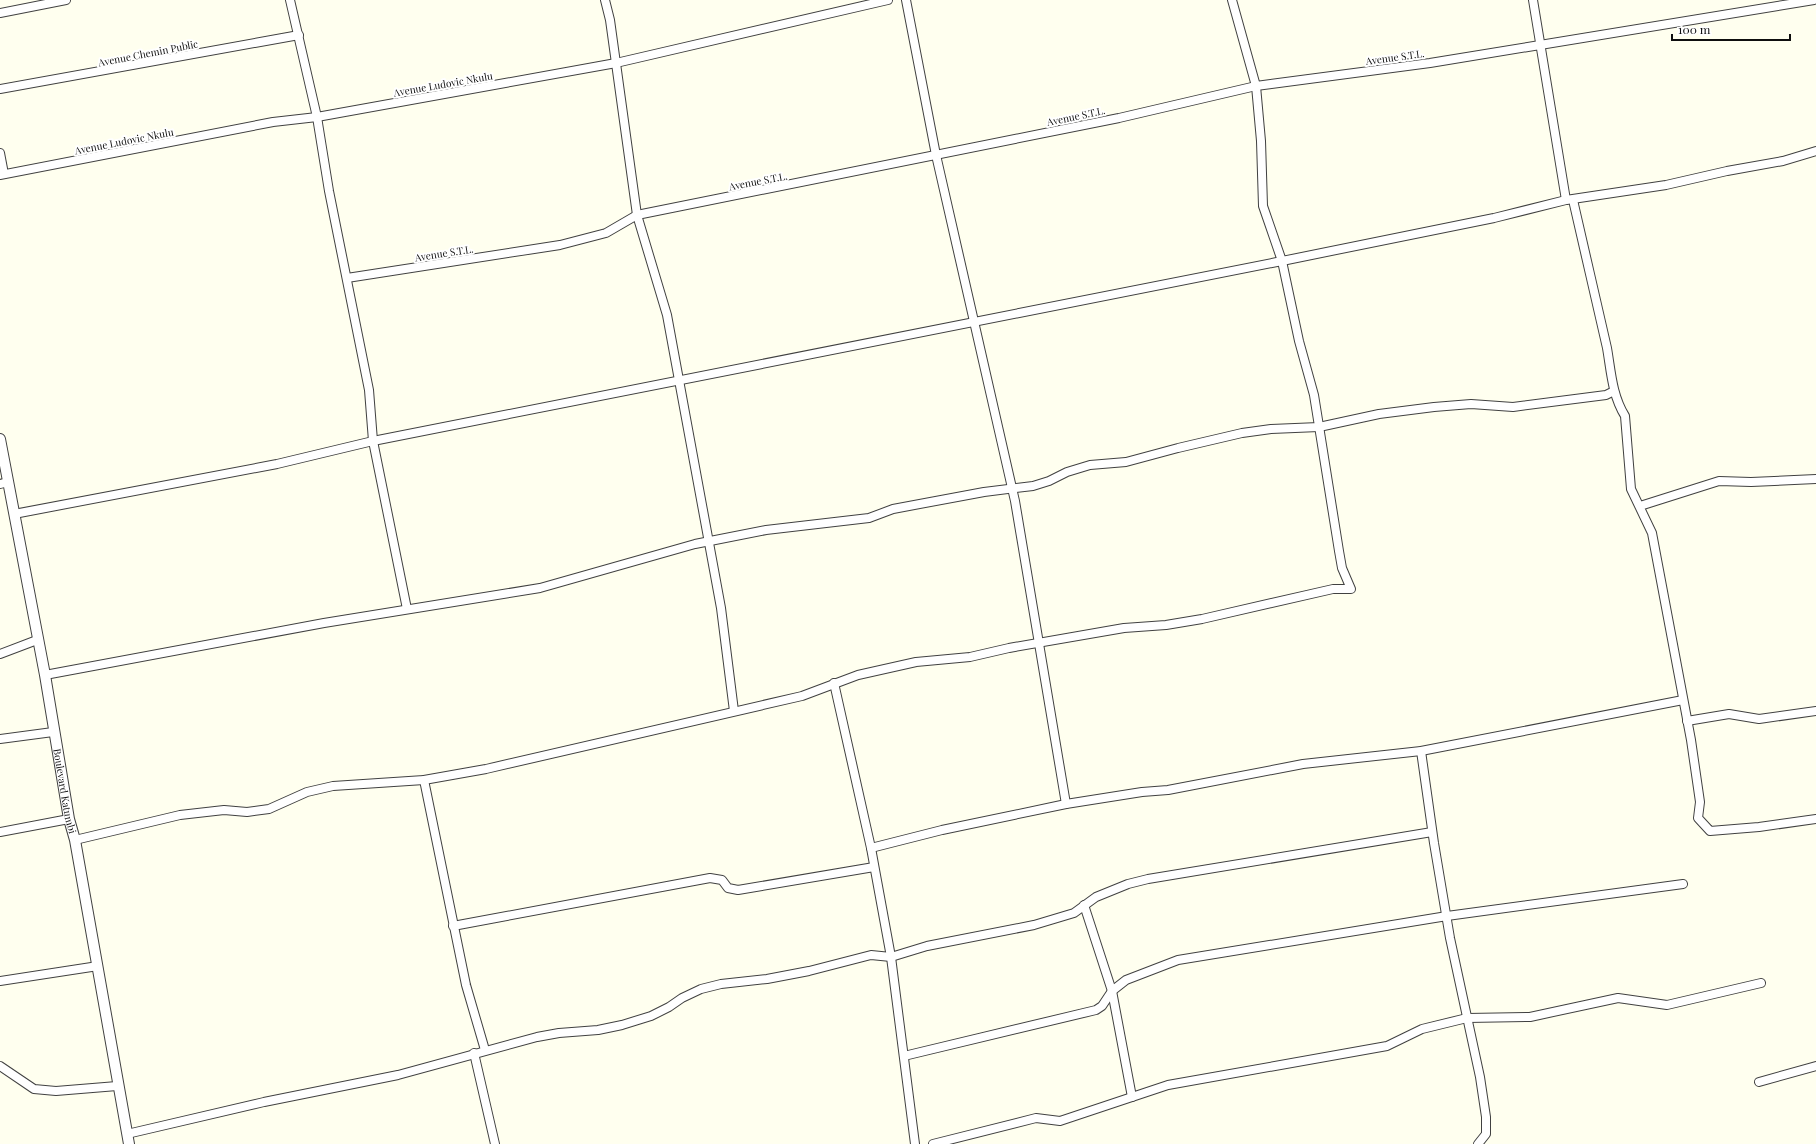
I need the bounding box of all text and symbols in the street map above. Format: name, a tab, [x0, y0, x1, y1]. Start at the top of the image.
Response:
scale bar	[1672, 16, 1790, 42]
text: 100 m	[1678, 21, 1711, 37]
street label: Avenue Chemin Public	[96, 36, 199, 70]
street label: Avenue S.T.L.	[1364, 46, 1425, 68]
street label: Avenue Ludovic Nkulu	[391, 68, 494, 100]
street label: Avenue S.T.L.	[1045, 103, 1106, 129]
street label: Avenue Ludovic Nkulu	[72, 125, 175, 158]
street label: Avenue S.T.L.	[727, 168, 788, 194]
street label: Avenue S.T.L.	[413, 241, 474, 265]
street label: Boulevard Katumbi	[50, 748, 80, 835]

